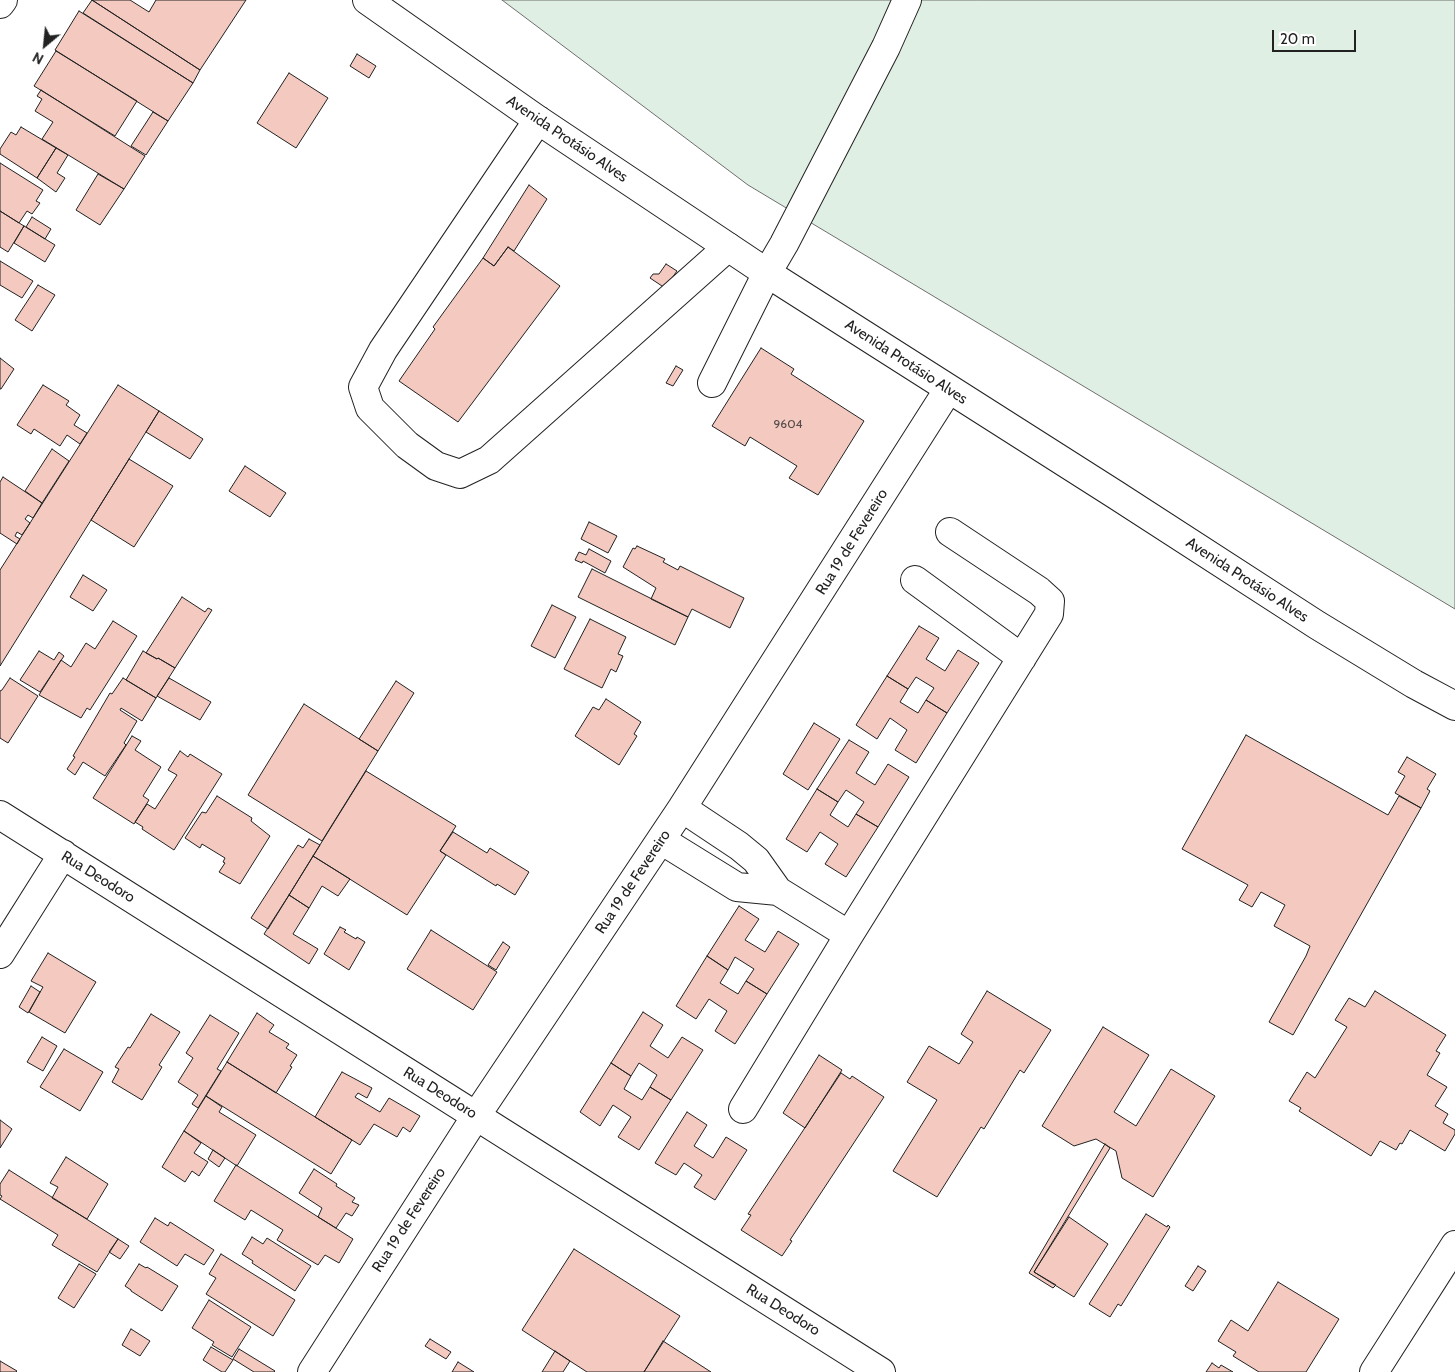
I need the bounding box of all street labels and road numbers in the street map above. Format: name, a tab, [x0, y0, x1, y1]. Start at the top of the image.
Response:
street label: Avenida Protásio Alves	[503, 92, 631, 186]
street label: Avenida Protásio Alves	[841, 316, 971, 408]
street label: Rua 19 de Fevereiro	[812, 486, 892, 598]
street label: Avenida Protásio Alves	[1182, 534, 1312, 626]
street label: Rua 19 de Fevereiro	[592, 827, 674, 937]
street label: Rua Deodoro	[58, 847, 138, 907]
street label: Rua Deodoro	[400, 1063, 480, 1123]
street label: Rua 19 de Fevereiro	[368, 1164, 450, 1276]
street label: Rua Deodoro	[743, 1280, 823, 1340]

